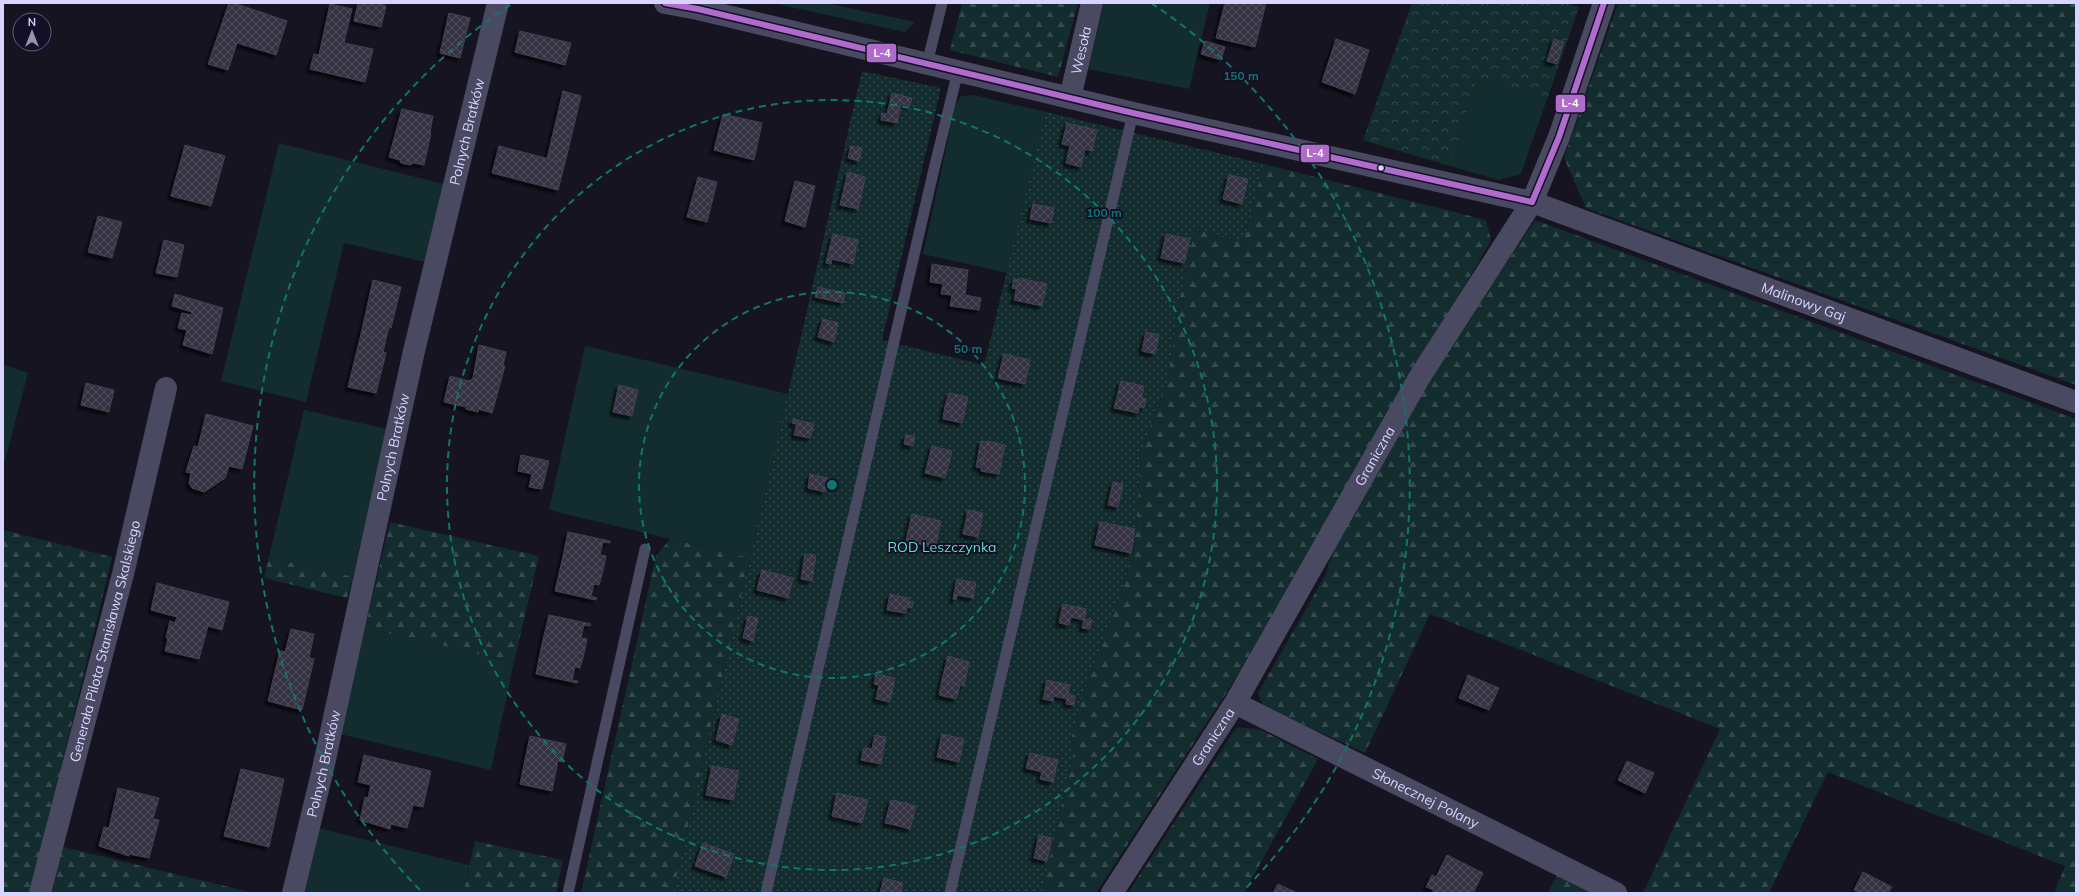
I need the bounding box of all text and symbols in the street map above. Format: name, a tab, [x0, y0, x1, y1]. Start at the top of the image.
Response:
north arrow	[12, 12, 52, 52]
text: N	[28, 15, 36, 29]
street label: Wesoła	[1067, 24, 1095, 76]
line badge: L-4	[866, 43, 897, 63]
text: L-4	[873, 46, 891, 60]
text: 150 m	[1223, 68, 1259, 83]
street label: Polnych Bratków	[445, 76, 489, 187]
line badge: L-4	[1555, 94, 1586, 113]
text: L-4	[1561, 96, 1579, 110]
line badge: L-4	[1300, 144, 1330, 163]
text: L-4	[1306, 146, 1324, 160]
unlabelled marker	[1376, 163, 1386, 173]
text: 100 m	[1086, 205, 1122, 220]
street label: Malinowy Gaj	[1759, 278, 1848, 326]
text: 50 m	[954, 341, 982, 356]
street label: Polnych Bratków	[373, 392, 413, 502]
street label: Graniczna	[1351, 423, 1399, 489]
centre of rings	[825, 478, 839, 492]
street label: Generała Pilota Stanisława Skalskiego	[65, 519, 144, 764]
park label: ROD Leszczynka	[888, 538, 997, 556]
street label: Graniczna	[1188, 704, 1239, 769]
street label: Polnych Bratków	[303, 708, 344, 819]
street label: Słonecznej Polany	[1369, 764, 1483, 832]

